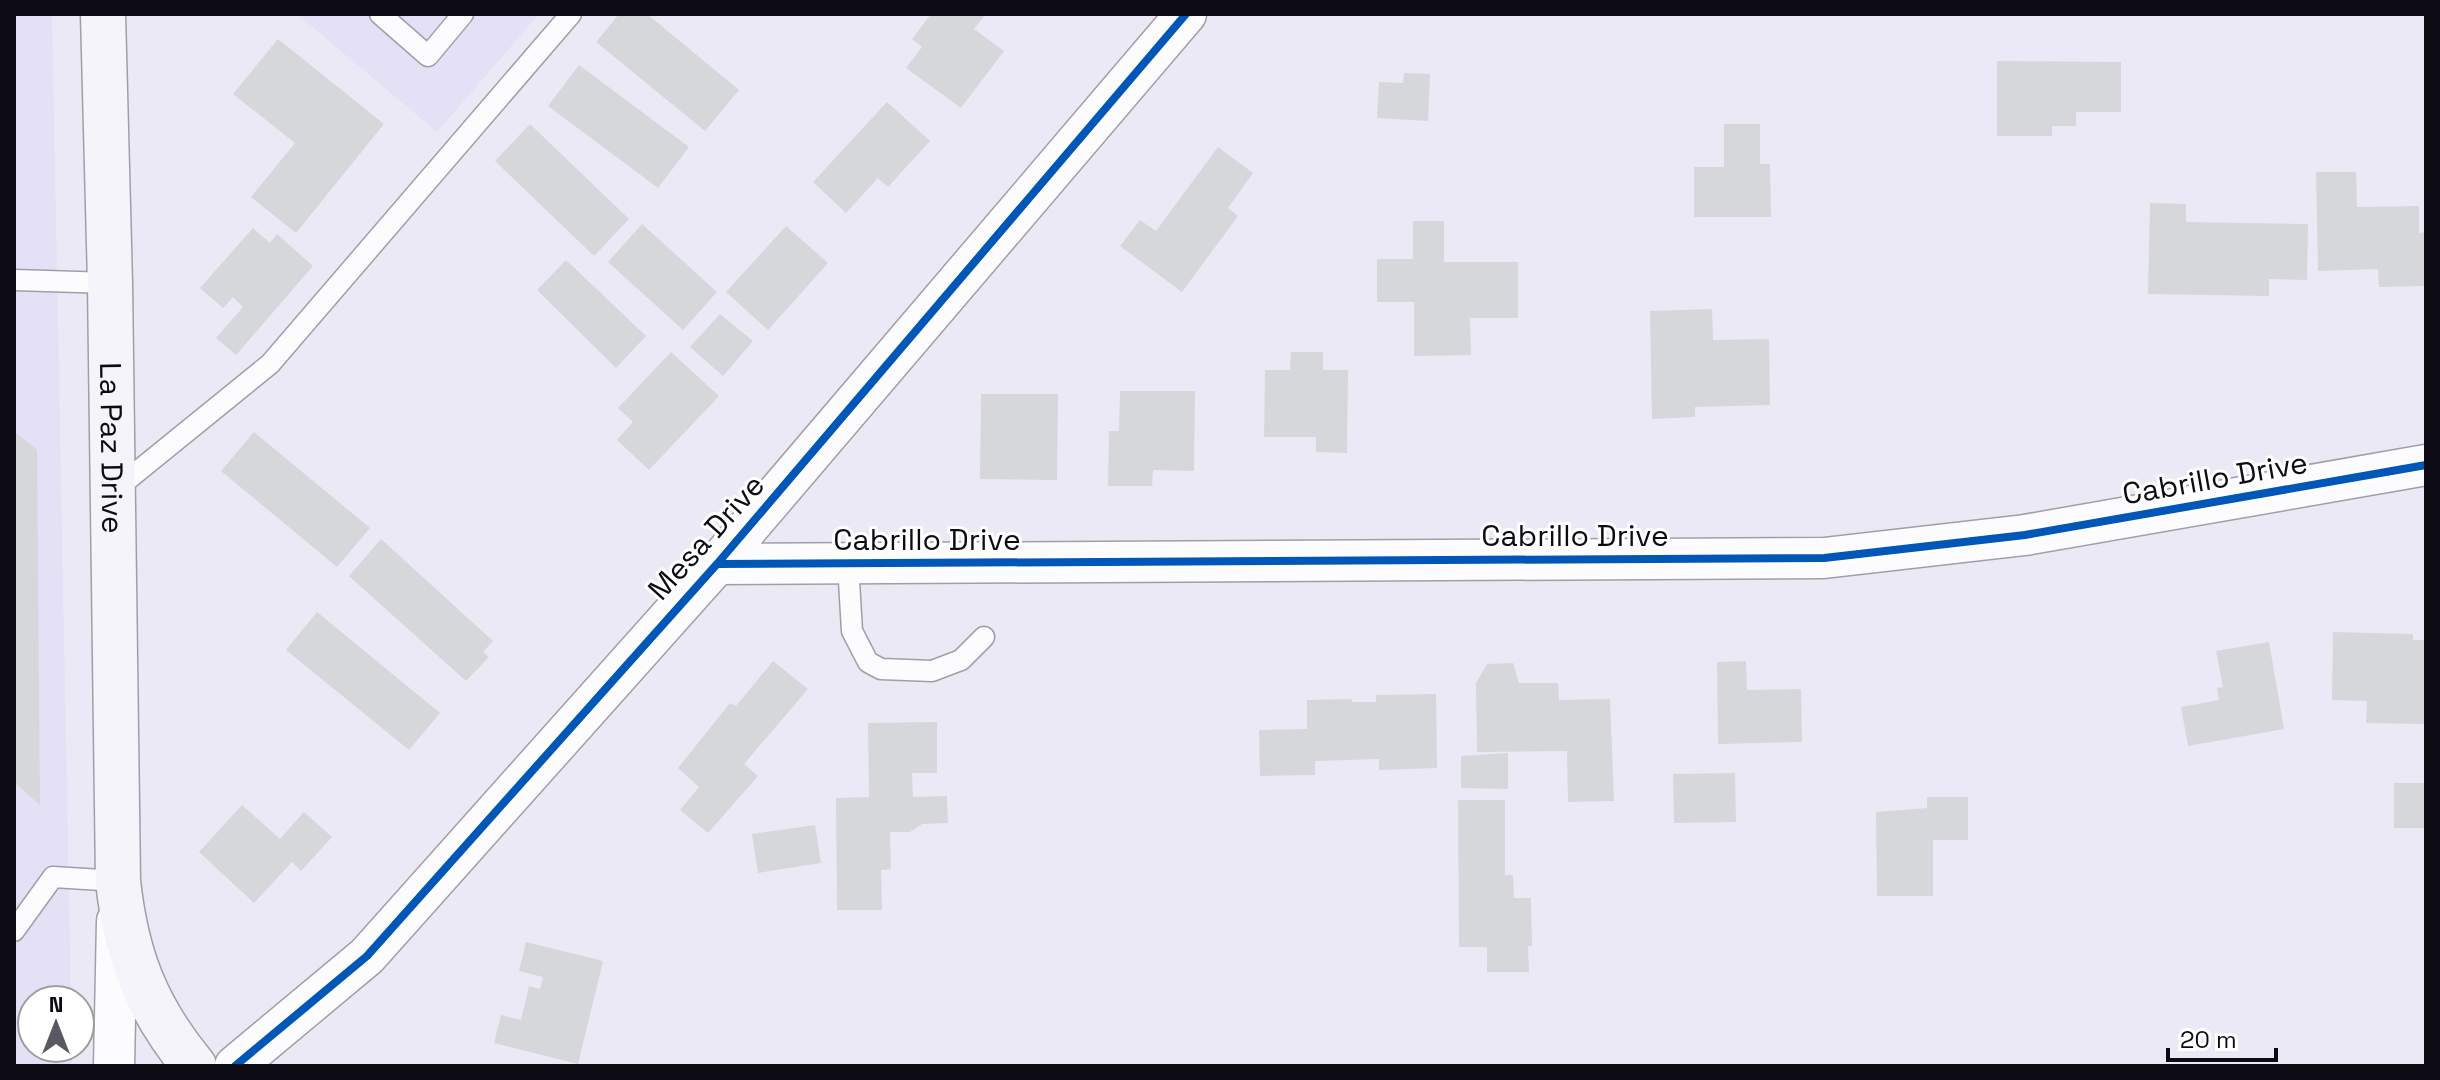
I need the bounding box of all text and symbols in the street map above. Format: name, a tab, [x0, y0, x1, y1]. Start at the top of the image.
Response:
street label: La Paz Drive	[92, 362, 133, 534]
street label: Cabrillo Drive	[2119, 443, 2311, 513]
street label: Mesa Drive	[639, 466, 773, 608]
street label: Cabrillo Drive	[1481, 516, 1669, 555]
street label: Cabrillo Drive	[833, 520, 1021, 559]
north arrow	[16, 984, 96, 1064]
text: N	[49, 990, 63, 1018]
scale bar	[2168, 1012, 2276, 1062]
text: 20 m	[2180, 1024, 2237, 1055]

